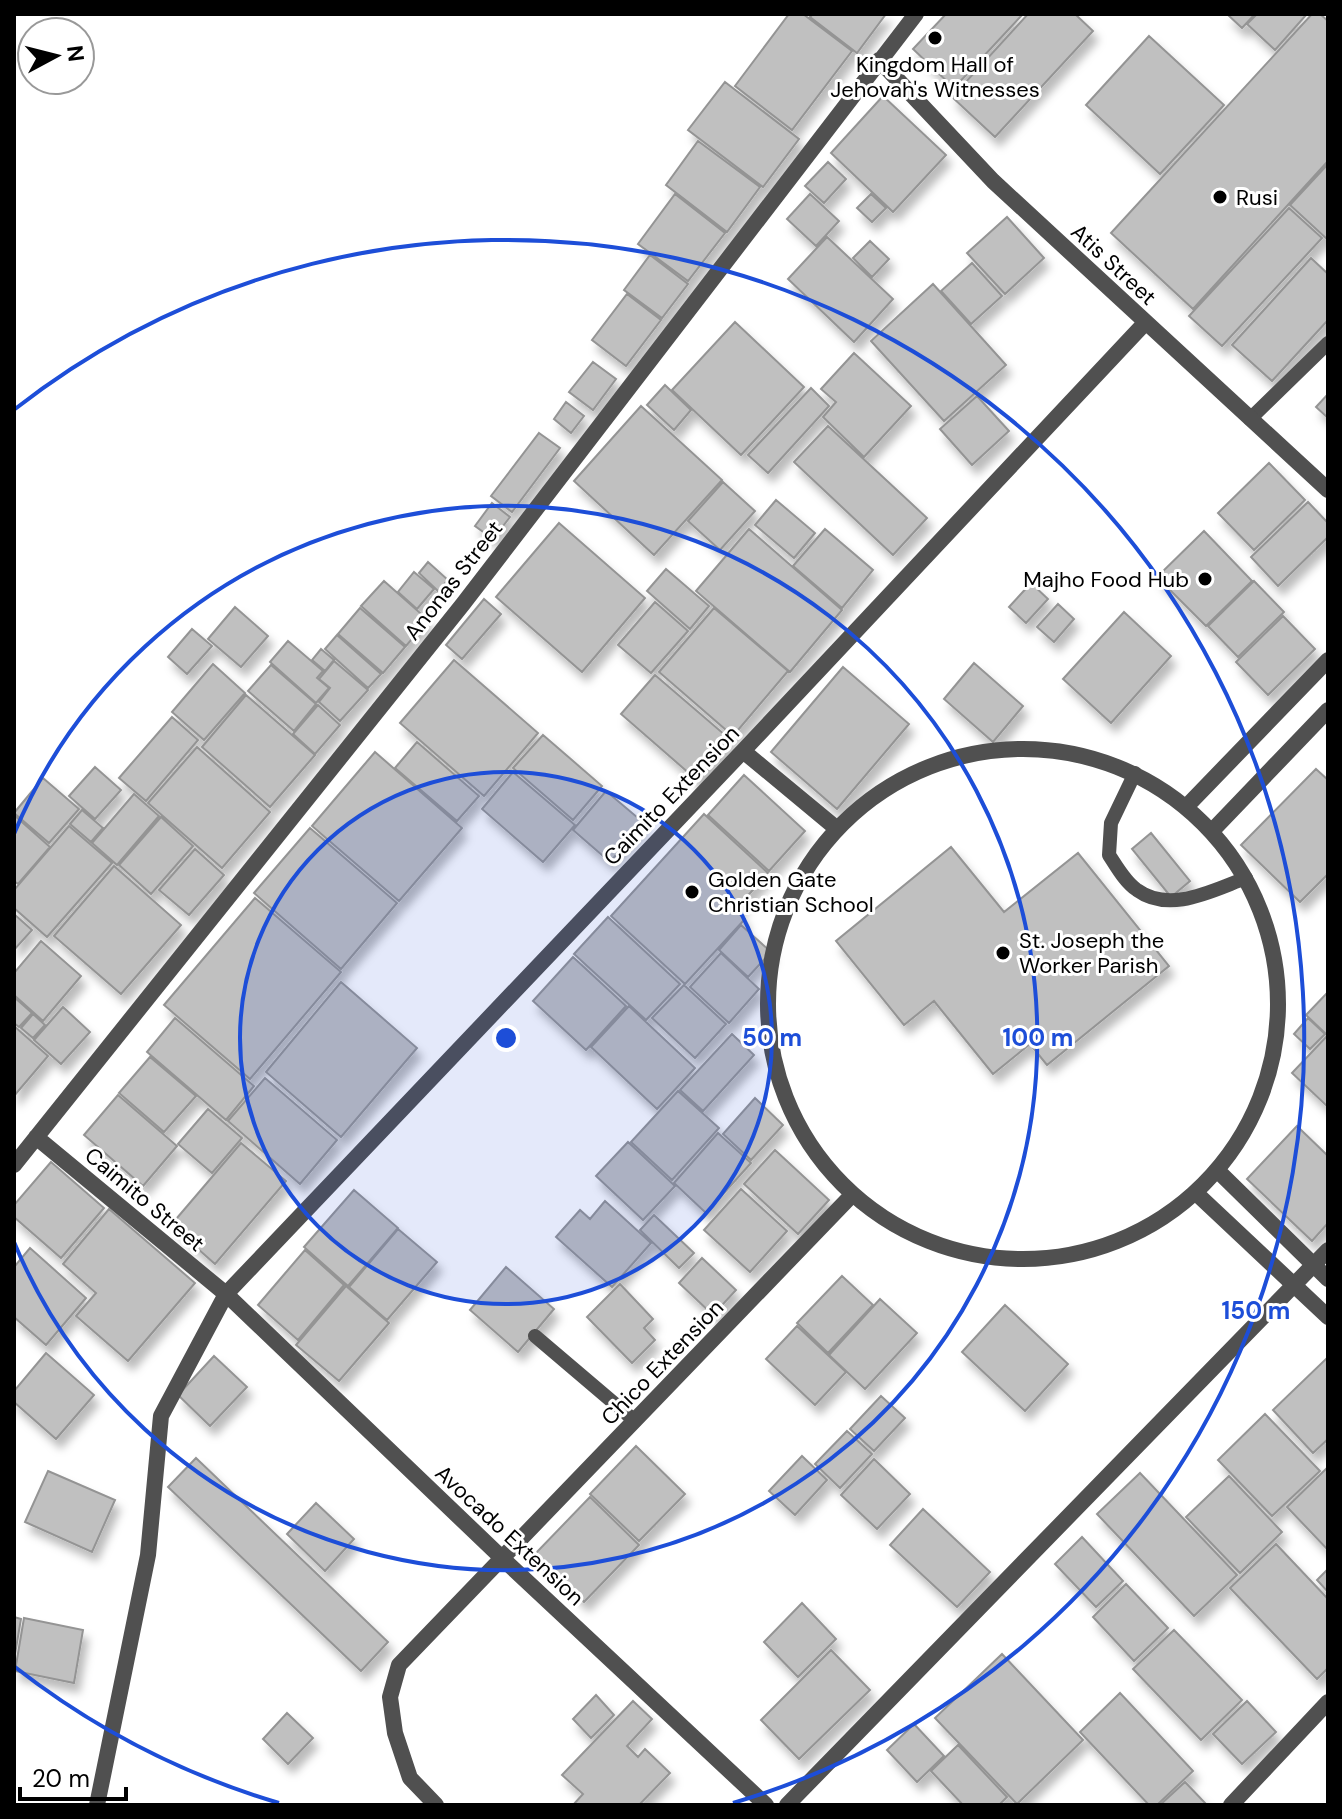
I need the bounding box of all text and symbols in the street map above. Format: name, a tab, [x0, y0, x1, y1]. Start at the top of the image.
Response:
north arrow	[16, 16, 96, 96]
marker: Kingdom Hall of Jehovah's Witnesses	[926, 29, 944, 47]
text: N	[60, 44, 91, 63]
place label: Kingdom Hall of Jehovah's Witnesses	[830, 50, 1040, 104]
place label: Rusi	[1236, 183, 1278, 212]
marker: Rusi	[1211, 188, 1229, 206]
street label: Atis Street	[1065, 217, 1163, 311]
street label: Anonas Street	[398, 515, 509, 646]
place label: Majho Food Hub	[1023, 565, 1189, 594]
marker: Majho Food Hub	[1196, 570, 1214, 588]
street label: Caimito Extension	[597, 719, 746, 872]
place label: Golden Gate Christian School	[708, 865, 874, 919]
marker: Golden Gate Christian School	[683, 883, 701, 901]
place label: St. Joseph the Worker Parish	[1019, 926, 1164, 980]
marker: St. Joseph the Worker Parish	[994, 944, 1012, 962]
text: 50 m	[742, 1022, 802, 1053]
text: 100 m	[1003, 1022, 1073, 1053]
centre of rings	[492, 1024, 520, 1052]
street label: Caimito Street	[79, 1141, 210, 1258]
street label: Chico Extension	[595, 1293, 730, 1431]
text: 150 m	[1222, 1295, 1290, 1326]
street label: Avocado Extension	[429, 1459, 590, 1612]
scale bar	[20, 1751, 126, 1801]
text: 20 m	[32, 1763, 90, 1794]

